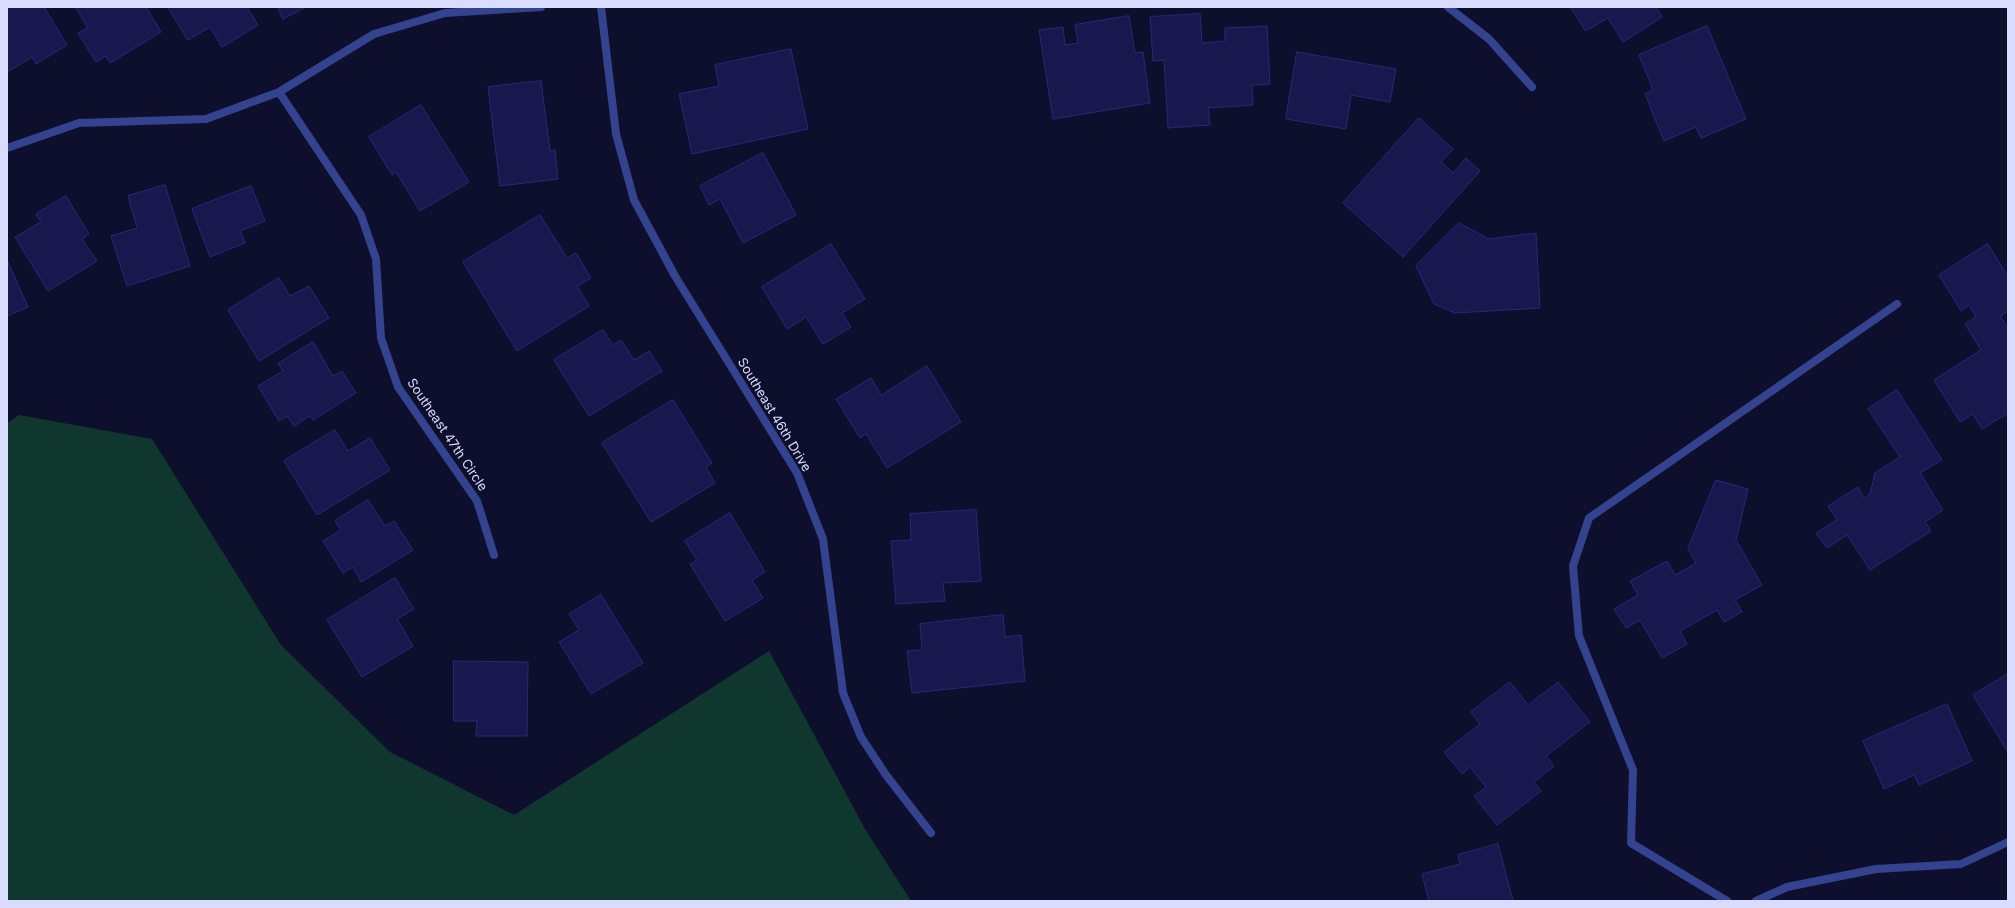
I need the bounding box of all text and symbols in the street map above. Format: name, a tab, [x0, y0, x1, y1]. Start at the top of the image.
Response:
street label: Southeast 46th Drive	[734, 355, 814, 475]
street label: Southeast 47th Circle	[404, 376, 490, 494]

